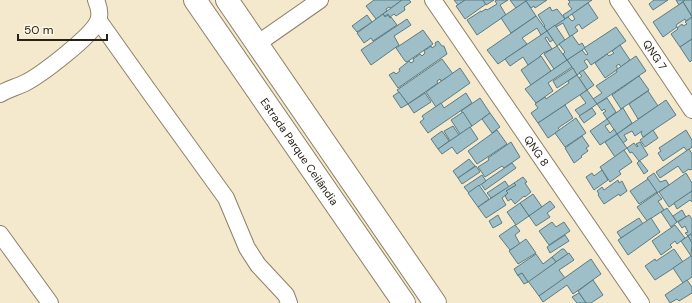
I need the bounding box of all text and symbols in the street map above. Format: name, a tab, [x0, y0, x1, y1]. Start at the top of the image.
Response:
scale bar	[18, 16, 107, 42]
text: 50 m	[24, 22, 53, 38]
street label: QNG 7	[640, 37, 670, 73]
street label: Estrada Parque Ceilândia	[258, 95, 341, 208]
street label: QNG 8	[521, 133, 552, 169]

